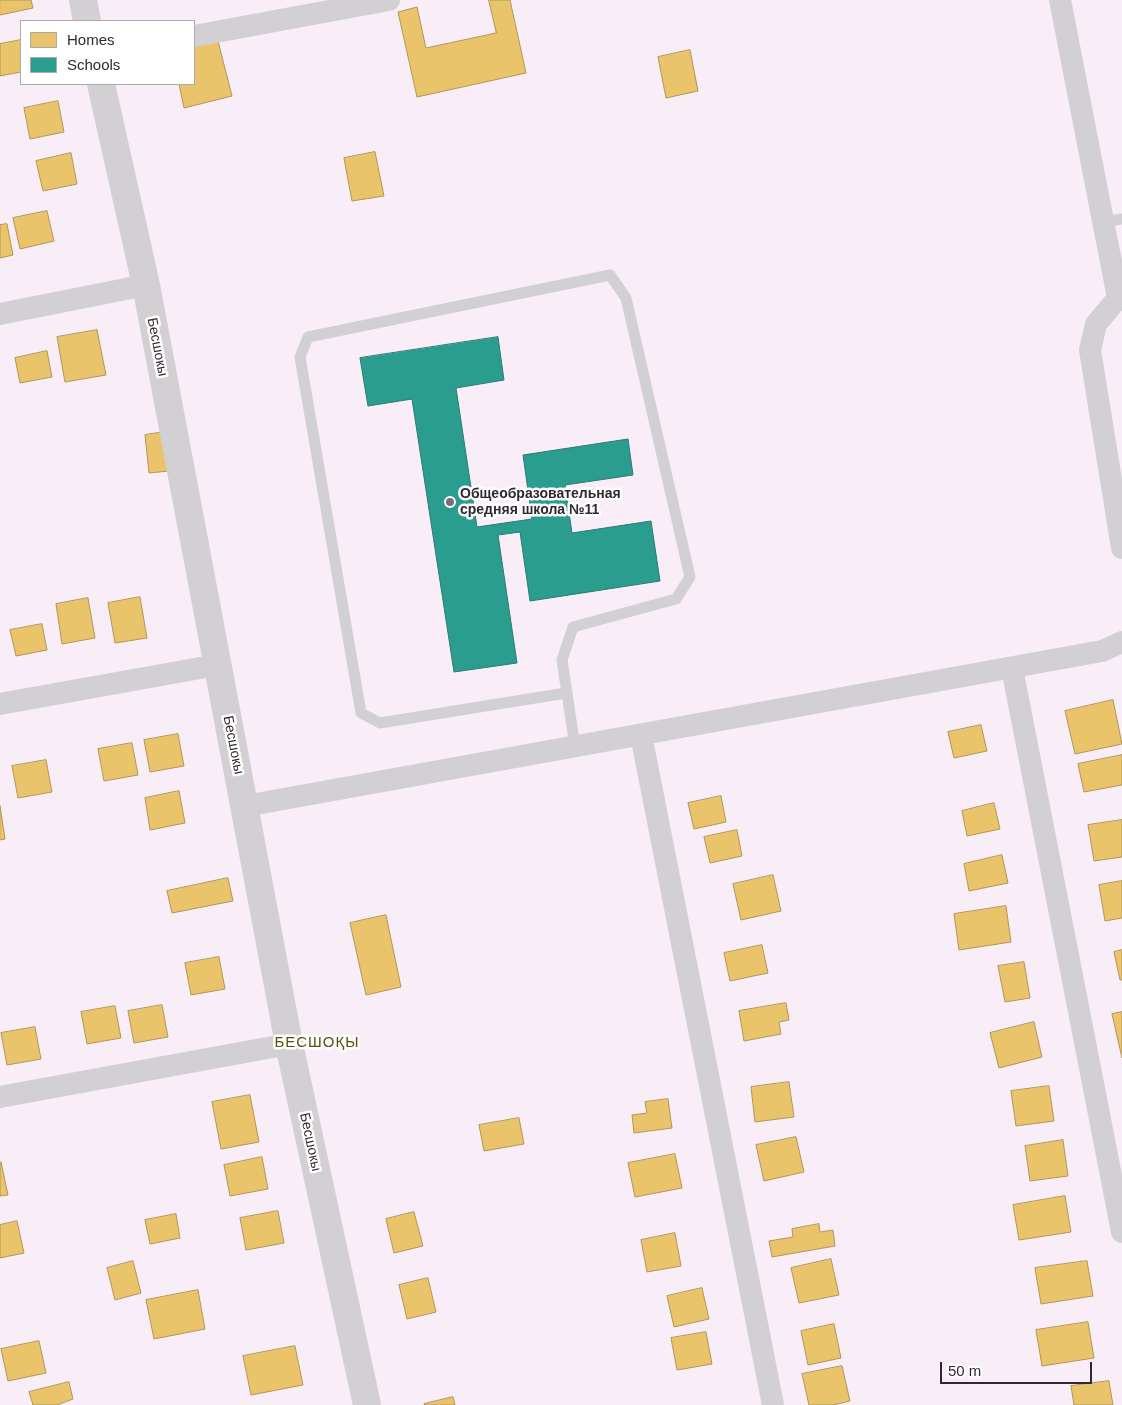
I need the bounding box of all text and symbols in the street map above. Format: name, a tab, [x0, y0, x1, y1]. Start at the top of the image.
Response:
legend	[20, 20, 195, 85]
text: Homes	[67, 31, 115, 48]
text: Schools	[67, 56, 120, 73]
street label: Бесшокы	[143, 316, 171, 378]
place label: Общеобразовательная средняя школа №11	[460, 486, 621, 518]
marker: Общеобразовательная средняя школа №11	[444, 496, 456, 508]
street label: Бесшокы	[219, 714, 247, 776]
district label: БЕСШОҚЫ	[274, 1034, 360, 1052]
street label: Бесшокы	[296, 1111, 324, 1173]
scale bar	[942, 1352, 1094, 1384]
text: 50 m	[948, 1362, 981, 1379]

